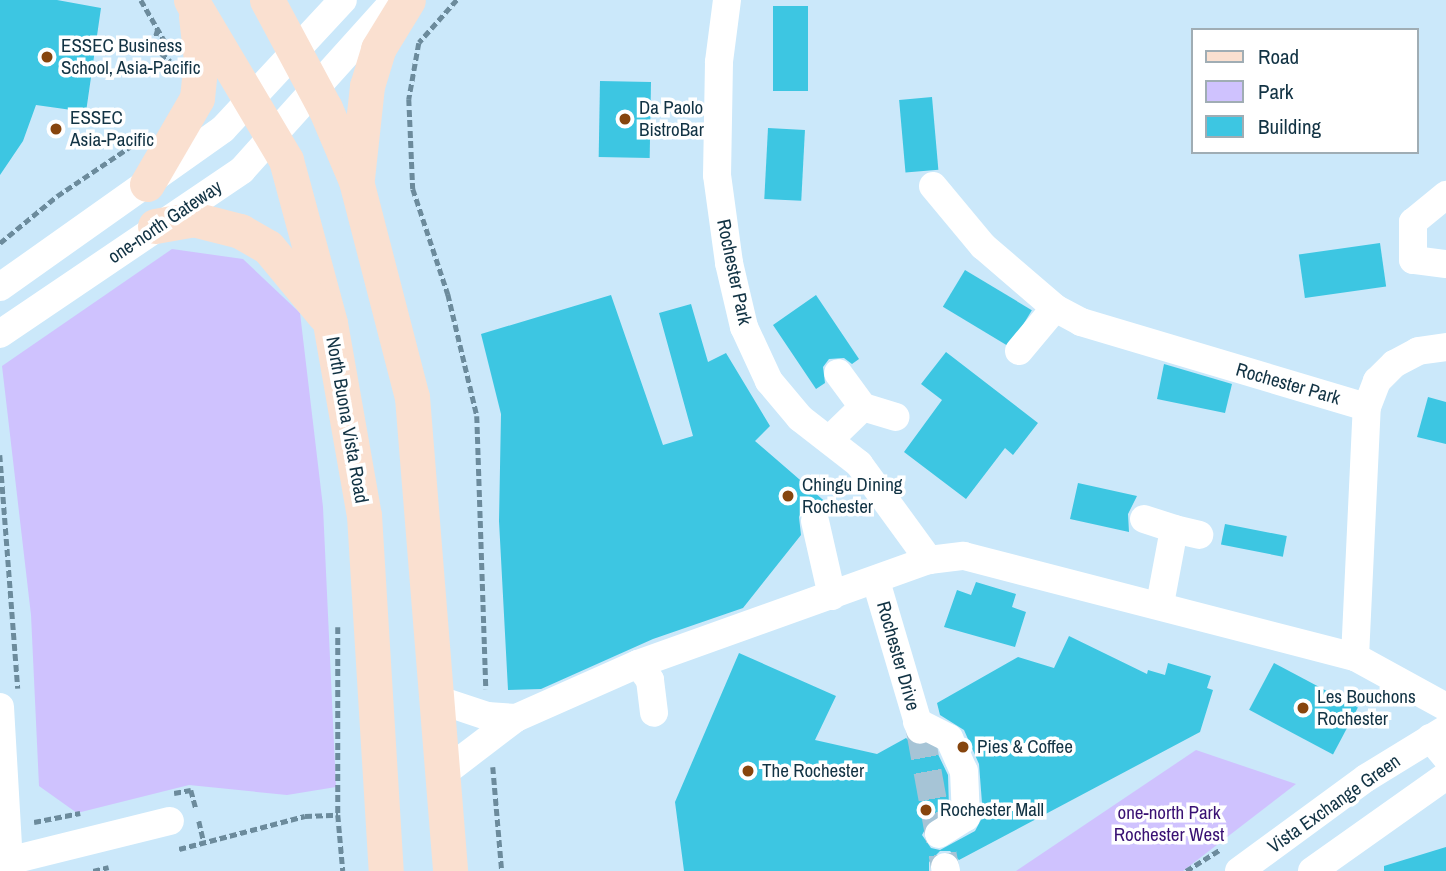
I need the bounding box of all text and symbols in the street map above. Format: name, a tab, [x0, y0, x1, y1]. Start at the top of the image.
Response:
legend	[1190, 28, 1418, 154]
place label: ESSEC Business School, Asia-Pacific	[61, 35, 201, 79]
text: Road	[1258, 42, 1299, 71]
marker: ESSEC Business School, Asia-Pacific	[39, 49, 55, 65]
text: Park	[1258, 77, 1293, 106]
place label: Da Paolo BistroBar	[639, 97, 704, 141]
place label: ESSEC Asia-Pacific	[70, 107, 154, 151]
marker: Da Paolo BistroBar	[617, 111, 633, 127]
text: Building	[1258, 112, 1321, 141]
marker: ESSEC Asia-Pacific	[48, 121, 64, 137]
street label: one-north Gateway	[104, 176, 226, 268]
street label: Rochester Park	[712, 217, 756, 327]
street label: North Buona Vista Road	[321, 335, 373, 505]
street label: Rochester Park	[1233, 358, 1343, 410]
place label: Chingu Dining Rochester	[802, 474, 902, 518]
marker: Chingu Dining Rochester	[780, 488, 796, 504]
street label: Rochester Drive	[872, 599, 924, 713]
place label: Les Bouchons Rochester	[1317, 686, 1416, 730]
marker: Les Bouchons Rochester	[1295, 700, 1311, 716]
place label: Pies & Coffee	[977, 736, 1073, 758]
marker: Pies & Coffee	[955, 739, 971, 755]
street label: Vista Exchange Green	[1263, 750, 1405, 858]
place label: The Rochester	[762, 760, 864, 782]
marker: The Rochester	[740, 763, 756, 779]
place label: Rochester Mall	[940, 799, 1044, 821]
marker: Rochester Mall	[918, 802, 934, 818]
park label: one-north Park Rochester West	[1114, 802, 1224, 846]

